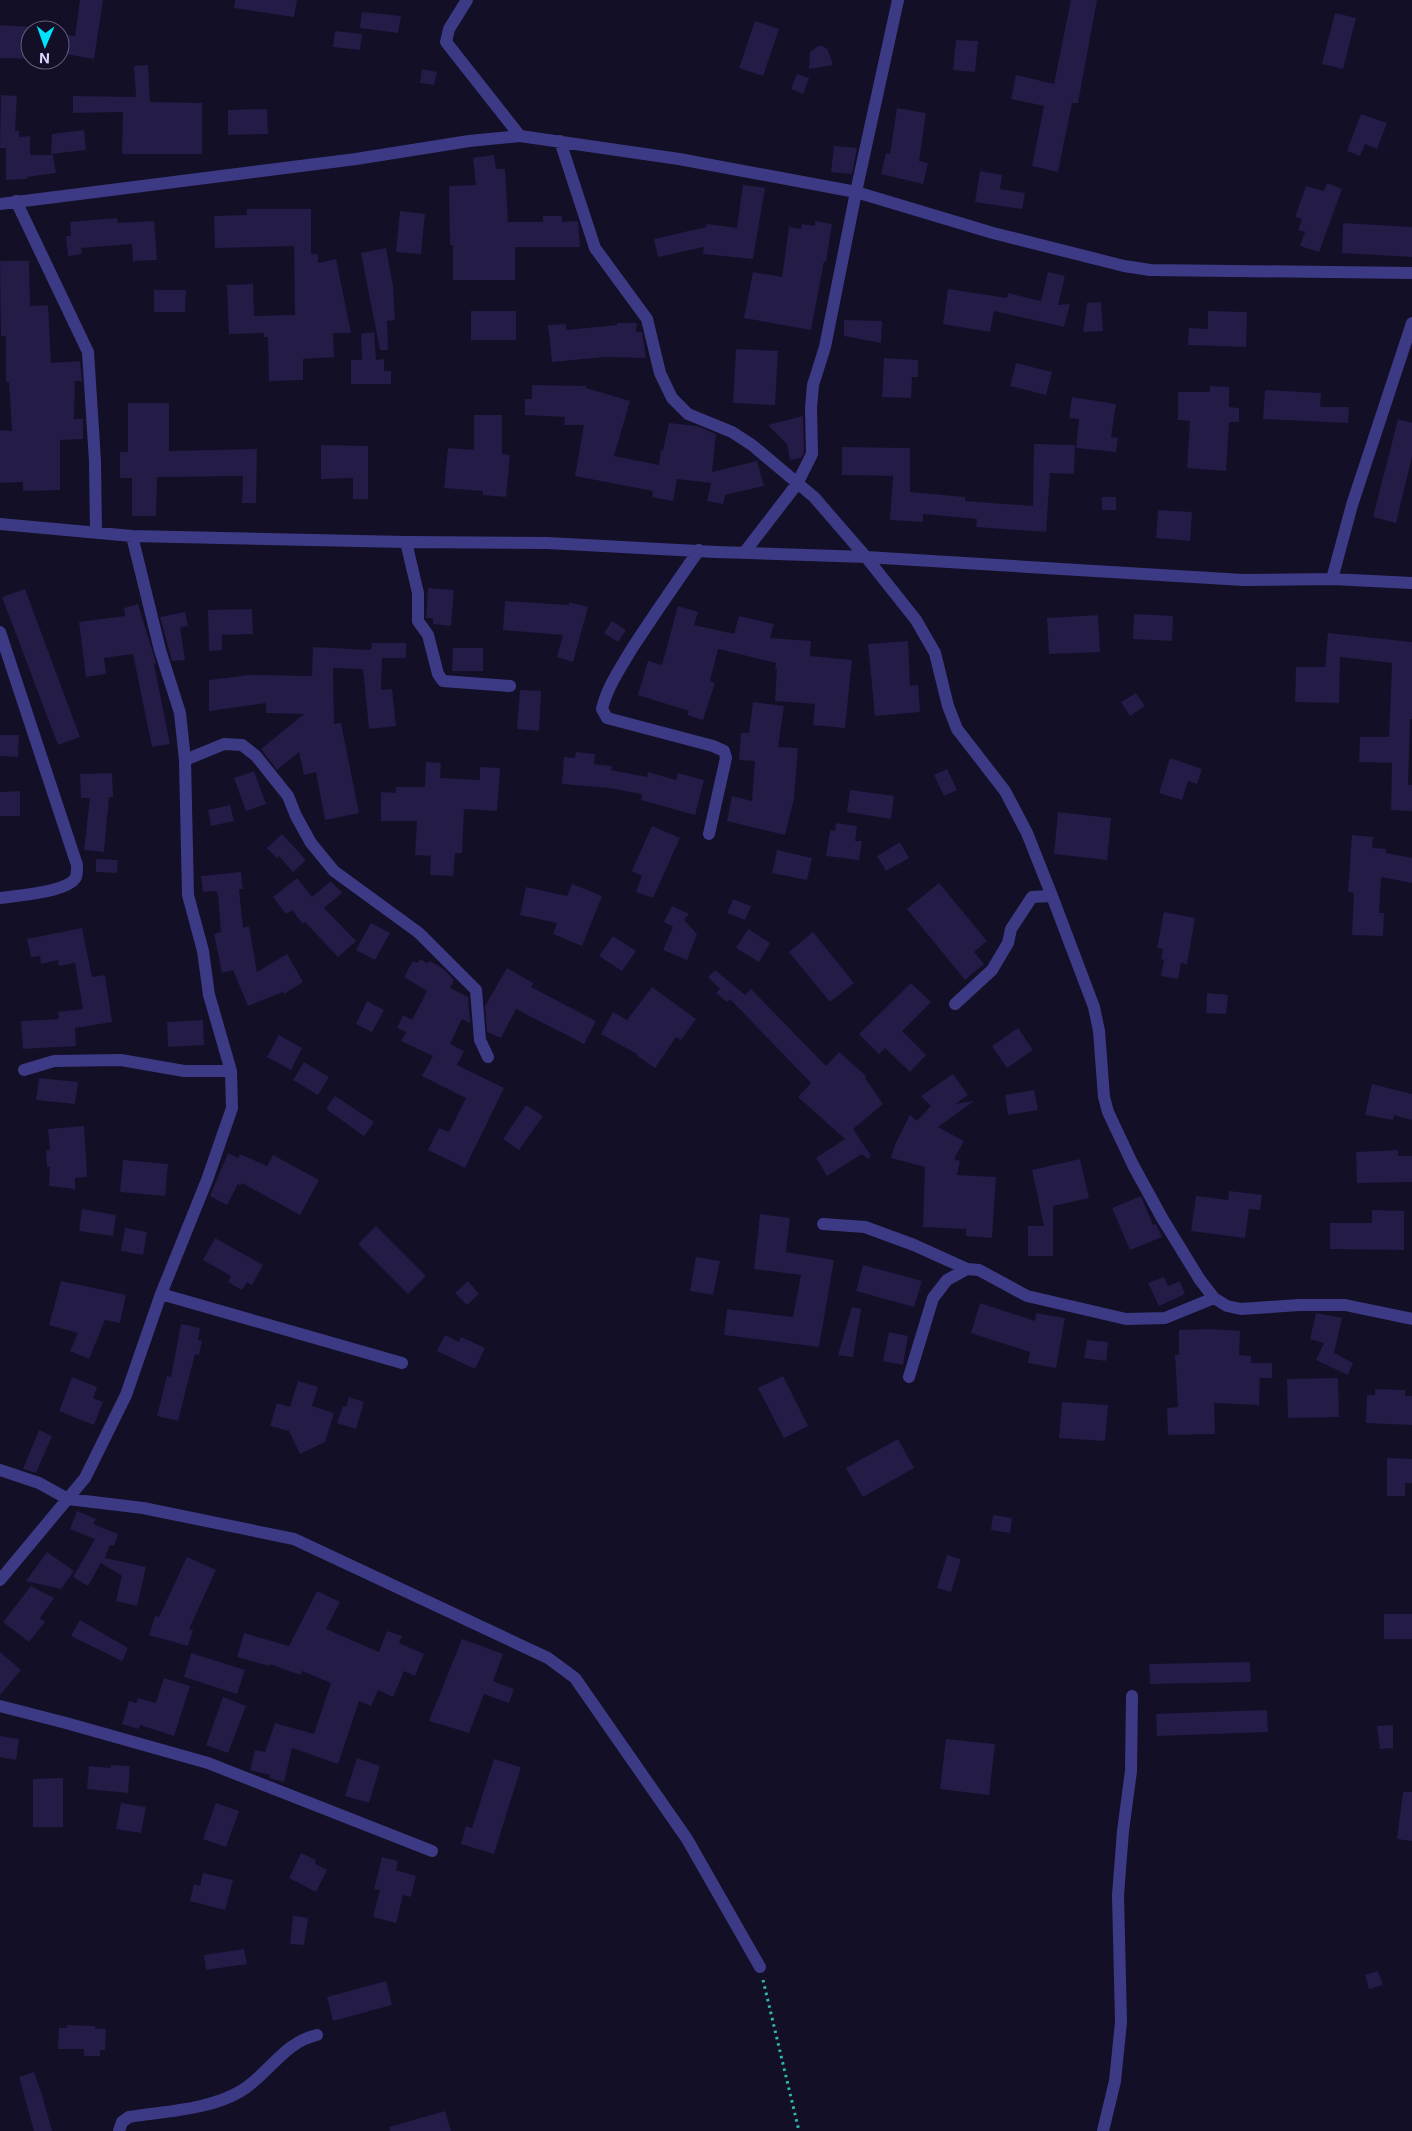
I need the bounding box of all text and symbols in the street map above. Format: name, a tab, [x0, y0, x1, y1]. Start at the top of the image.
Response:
north arrow	[20, 20, 70, 70]
text: N	[39, 50, 50, 67]

